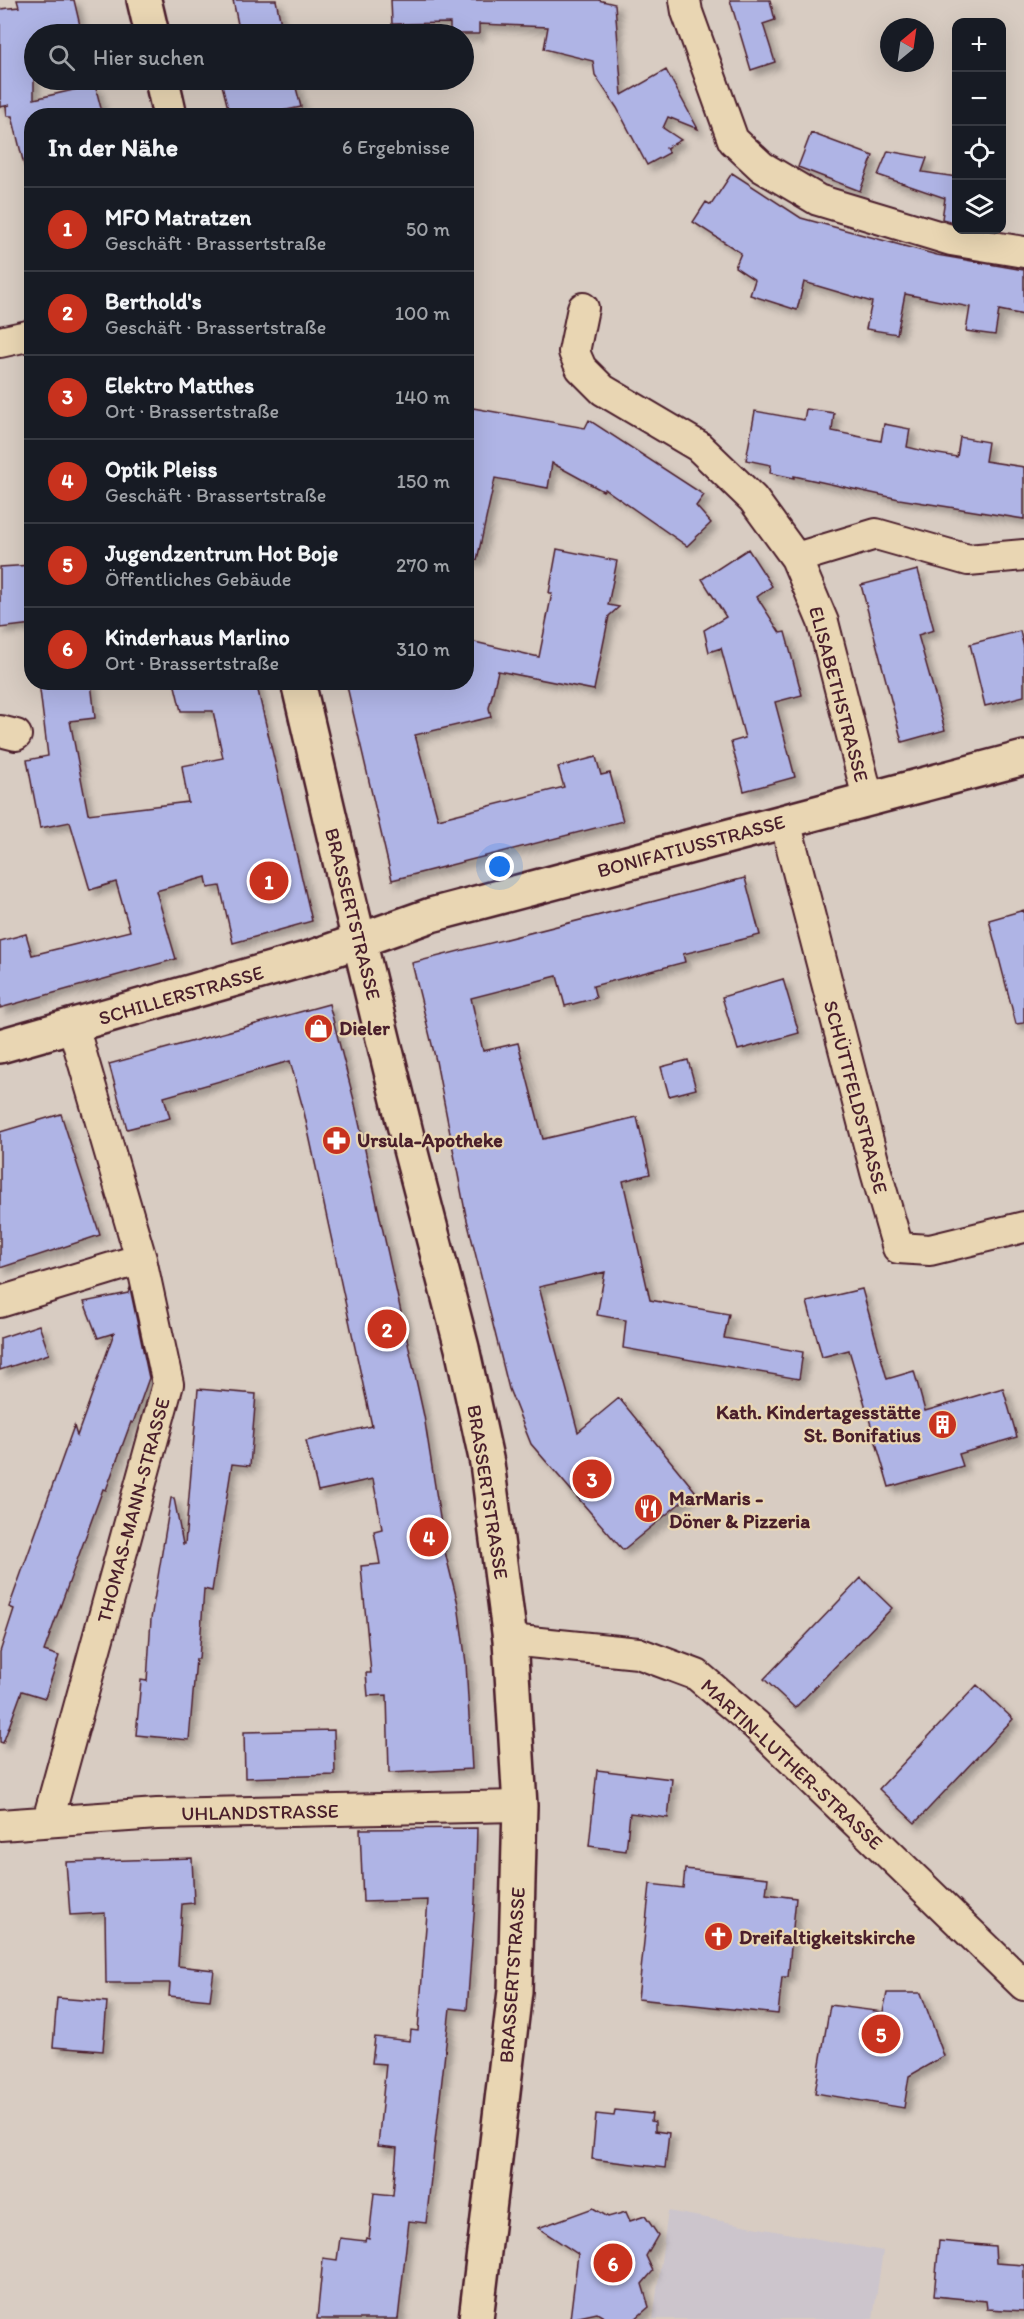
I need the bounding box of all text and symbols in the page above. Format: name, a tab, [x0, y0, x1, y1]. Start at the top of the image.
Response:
north arrow	[880, 18, 934, 72]
map controls	[952, 18, 1006, 234]
button: +	[952, 18, 1006, 72]
search box	[24, 24, 474, 90]
icon: search	[45, 41, 78, 74]
text: Hier suchen	[93, 44, 204, 71]
button: −	[952, 72, 1006, 126]
button: locate	[952, 126, 1006, 180]
text: In der Nähe	[48, 131, 178, 163]
text: 6 Ergebnisse	[342, 135, 450, 159]
button: layers	[952, 180, 1006, 234]
text: MFO Matratzen	[105, 204, 251, 231]
text: 1	[63, 217, 72, 241]
text: 50 m	[406, 217, 450, 241]
text: Geschäft · Brassertstraße	[105, 231, 326, 255]
text: Berthold's	[105, 288, 202, 315]
text: 2	[62, 301, 73, 325]
text: 100 m	[395, 301, 450, 325]
text: Geschäft · Brassertstraße	[105, 315, 326, 339]
text: Elektro Matthes	[105, 372, 254, 399]
text: 3	[62, 385, 73, 409]
text: 140 m	[395, 385, 450, 409]
text: Ort · Brassertstraße	[105, 399, 279, 423]
text: Optik Pleiss	[105, 456, 217, 483]
text: 4	[61, 469, 74, 493]
text: 150 m	[397, 469, 450, 493]
text: Geschäft · Brassertstraße	[105, 483, 326, 507]
text: Jugendzentrum Hot Boje	[105, 540, 338, 567]
text: 5	[62, 553, 73, 577]
text: 270 m	[396, 553, 450, 577]
text: Öffentliches Gebäude	[105, 567, 291, 591]
street label: ELISABETHSTRASSE	[804, 604, 874, 784]
text: Kinderhaus Marlino	[105, 624, 290, 651]
text: 6	[62, 637, 73, 661]
text: 310 m	[396, 637, 450, 661]
text: Ort · Brassertstraße	[105, 651, 279, 675]
street label: BONIFATIUSSTRASSE	[594, 809, 788, 883]
street label: BRASSERTSTRASSE	[320, 825, 386, 1003]
your location	[485, 852, 514, 881]
pin: 1	[250, 858, 288, 904]
street label: SCHILLERSTRASSE	[96, 960, 266, 1030]
street label: SCHÜTTFELDSTRASSE	[819, 998, 893, 1196]
shop icon: Dieler	[302, 1012, 334, 1044]
place label: Dieler	[339, 1016, 390, 1040]
pharmacy icon: Ursula-Apotheke	[320, 1124, 352, 1156]
place label: Ursula-Apotheke	[357, 1128, 503, 1153]
pin: 2	[368, 1306, 406, 1352]
street label: THOMAS-MANN-STRASSE	[91, 1395, 175, 1625]
place label: Kath. Kindertagesstätte St. Bonifatius	[716, 1400, 921, 1447]
street label: BRASSERTSTRASSE	[462, 1403, 514, 1581]
building icon: Kath. Kindertagesstätte St. Bonifatius	[926, 1408, 958, 1440]
pin: 3	[572, 1456, 612, 1502]
place label: MarMaris - Döner & Pizzeria	[669, 1486, 810, 1533]
restaurant icon: MarMaris - Döner & Pizzeria	[632, 1493, 664, 1525]
pin: 4	[410, 1514, 448, 1560]
street label: MARTIN-LUTHER-STRASSE	[696, 1673, 888, 1855]
street label: UHLANDSTRASSE	[181, 1799, 339, 1825]
street label: BRASSERTSTRASSE	[494, 1886, 530, 2064]
church icon: Dreifaltigkeitskirche	[702, 1921, 734, 1953]
place label: Dreifaltigkeitskirche	[739, 1925, 916, 1950]
pin: 5	[862, 2012, 900, 2056]
pin: 6	[594, 2240, 632, 2286]

